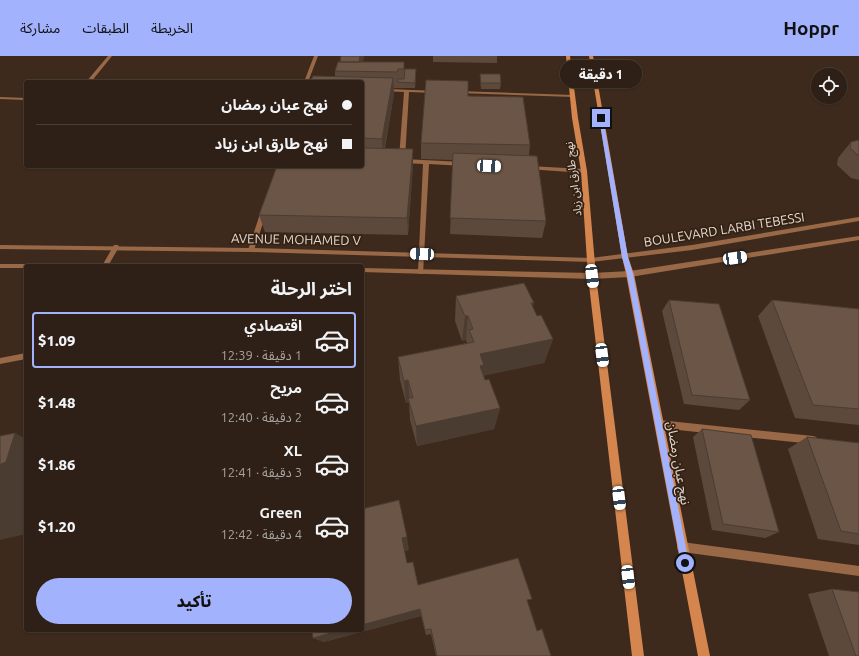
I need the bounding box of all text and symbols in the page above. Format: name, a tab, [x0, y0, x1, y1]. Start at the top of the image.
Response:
text: Hoppr	[783, 17, 839, 39]
text: مشاركة	[20, 20, 60, 36]
text: الطبقات	[82, 20, 129, 36]
text: الخريطة	[151, 20, 193, 36]
callout: 1 دقيقة	[560, 60, 642, 88]
text: 1 دقيقة	[579, 67, 623, 81]
map controls	[811, 68, 847, 104]
button: locate	[811, 68, 847, 104]
text: نهج عبان رمضان	[221, 96, 328, 113]
route end	[592, 109, 610, 127]
text: نهج طارق ابن زياد	[214, 135, 328, 152]
street label: نهج طارق ابن زياد	[562, 141, 586, 217]
car	[477, 159, 501, 173]
street label: BOULEVARD LARBI TEBESSI	[643, 209, 805, 249]
street label: AVENUE MOHAMED V	[231, 231, 362, 247]
car	[410, 247, 434, 261]
car	[722, 250, 748, 266]
car	[585, 263, 599, 289]
text: اختر الرحلة	[271, 278, 352, 298]
text: اقتصادي	[244, 317, 302, 334]
icon: car	[314, 322, 350, 358]
text: $1.09	[38, 332, 76, 349]
car	[595, 342, 609, 368]
text: 1 دقيقة · 12:39	[220, 348, 302, 362]
text: مريح	[270, 379, 302, 396]
icon: car	[314, 384, 350, 420]
text: $1.48	[38, 394, 76, 411]
text: 2 دقيقة · 12:40	[220, 410, 302, 424]
street label: نهج عبان رمضان	[661, 420, 693, 506]
text: XL	[284, 442, 302, 459]
icon: car	[314, 446, 350, 482]
text: $1.86	[38, 456, 76, 473]
text: 3 دقيقة · 12:41	[220, 465, 302, 479]
car	[612, 485, 626, 511]
text: Green	[260, 504, 302, 521]
icon: car	[314, 508, 350, 544]
text: $1.20	[38, 518, 76, 535]
text: 4 دقيقة · 12:42	[220, 527, 302, 541]
route start	[676, 554, 694, 572]
car	[621, 564, 635, 590]
button: تأكيد	[36, 578, 352, 624]

